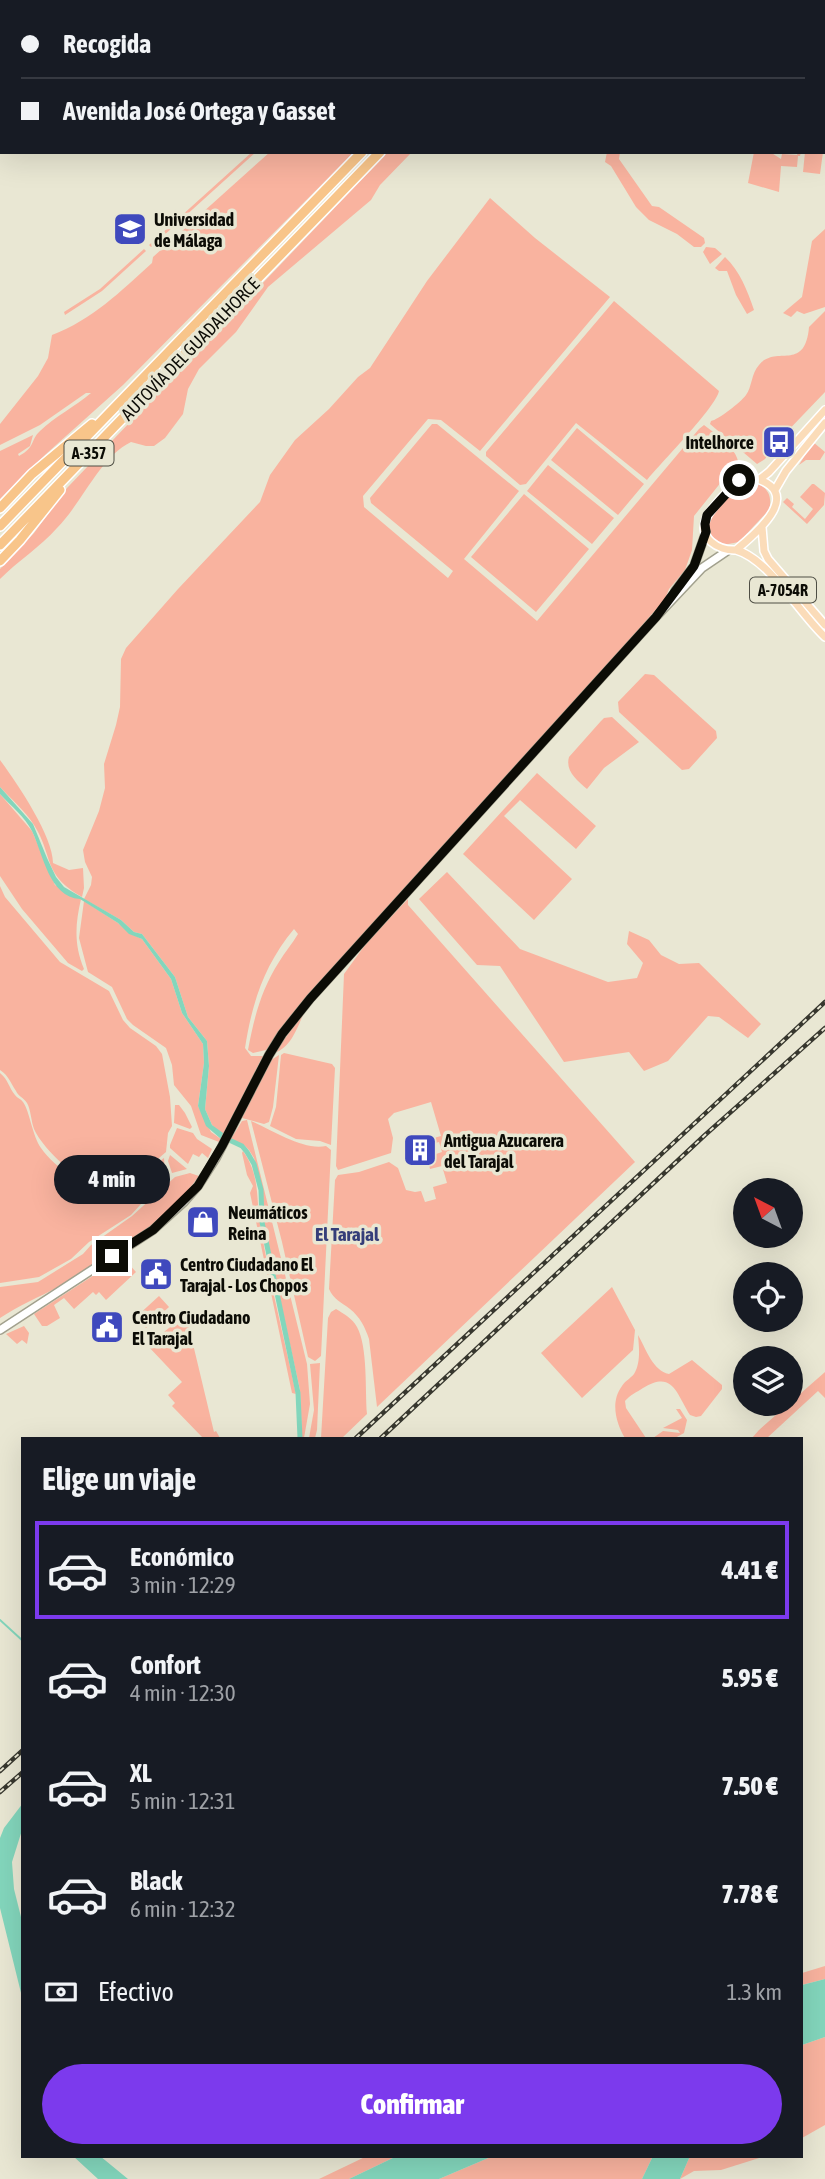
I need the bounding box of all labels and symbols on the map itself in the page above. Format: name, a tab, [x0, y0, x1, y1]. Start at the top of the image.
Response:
place label: Universidad de Málaga	[154, 209, 234, 251]
school or university icon: Universidad de Málaga	[111, 210, 149, 248]
street label: AUTOVÍA DEL GUADALHORCE	[117, 273, 264, 424]
bus stop icon: Intelhorce	[760, 423, 798, 461]
place label: Intelhorce	[685, 432, 754, 453]
road number: A-357	[64, 440, 114, 466]
route start	[723, 464, 755, 496]
road number: A-7054R	[750, 578, 816, 603]
place label: Antigua Azucarera del Tarajal	[443, 1130, 564, 1172]
building icon: Antigua Azucarera del Tarajal	[401, 1131, 439, 1169]
callout: 4 min	[54, 1154, 170, 1204]
north arrow	[733, 1178, 803, 1248]
place label: Neumáticos Reina	[228, 1202, 308, 1244]
shop icon: Neumáticos Reina	[184, 1203, 222, 1241]
district label: El Tarajal	[315, 1223, 380, 1245]
route end	[96, 1240, 128, 1272]
place label: Centro Ciudadano El Tarajal - Los Chopos	[180, 1254, 313, 1296]
public building icon: Centro Ciudadano El Tarajal - Los Chopos	[137, 1255, 175, 1293]
place label: Centro Ciudadano El Tarajal	[132, 1307, 250, 1349]
public building icon: Centro Ciudadano El Tarajal	[88, 1308, 126, 1346]

